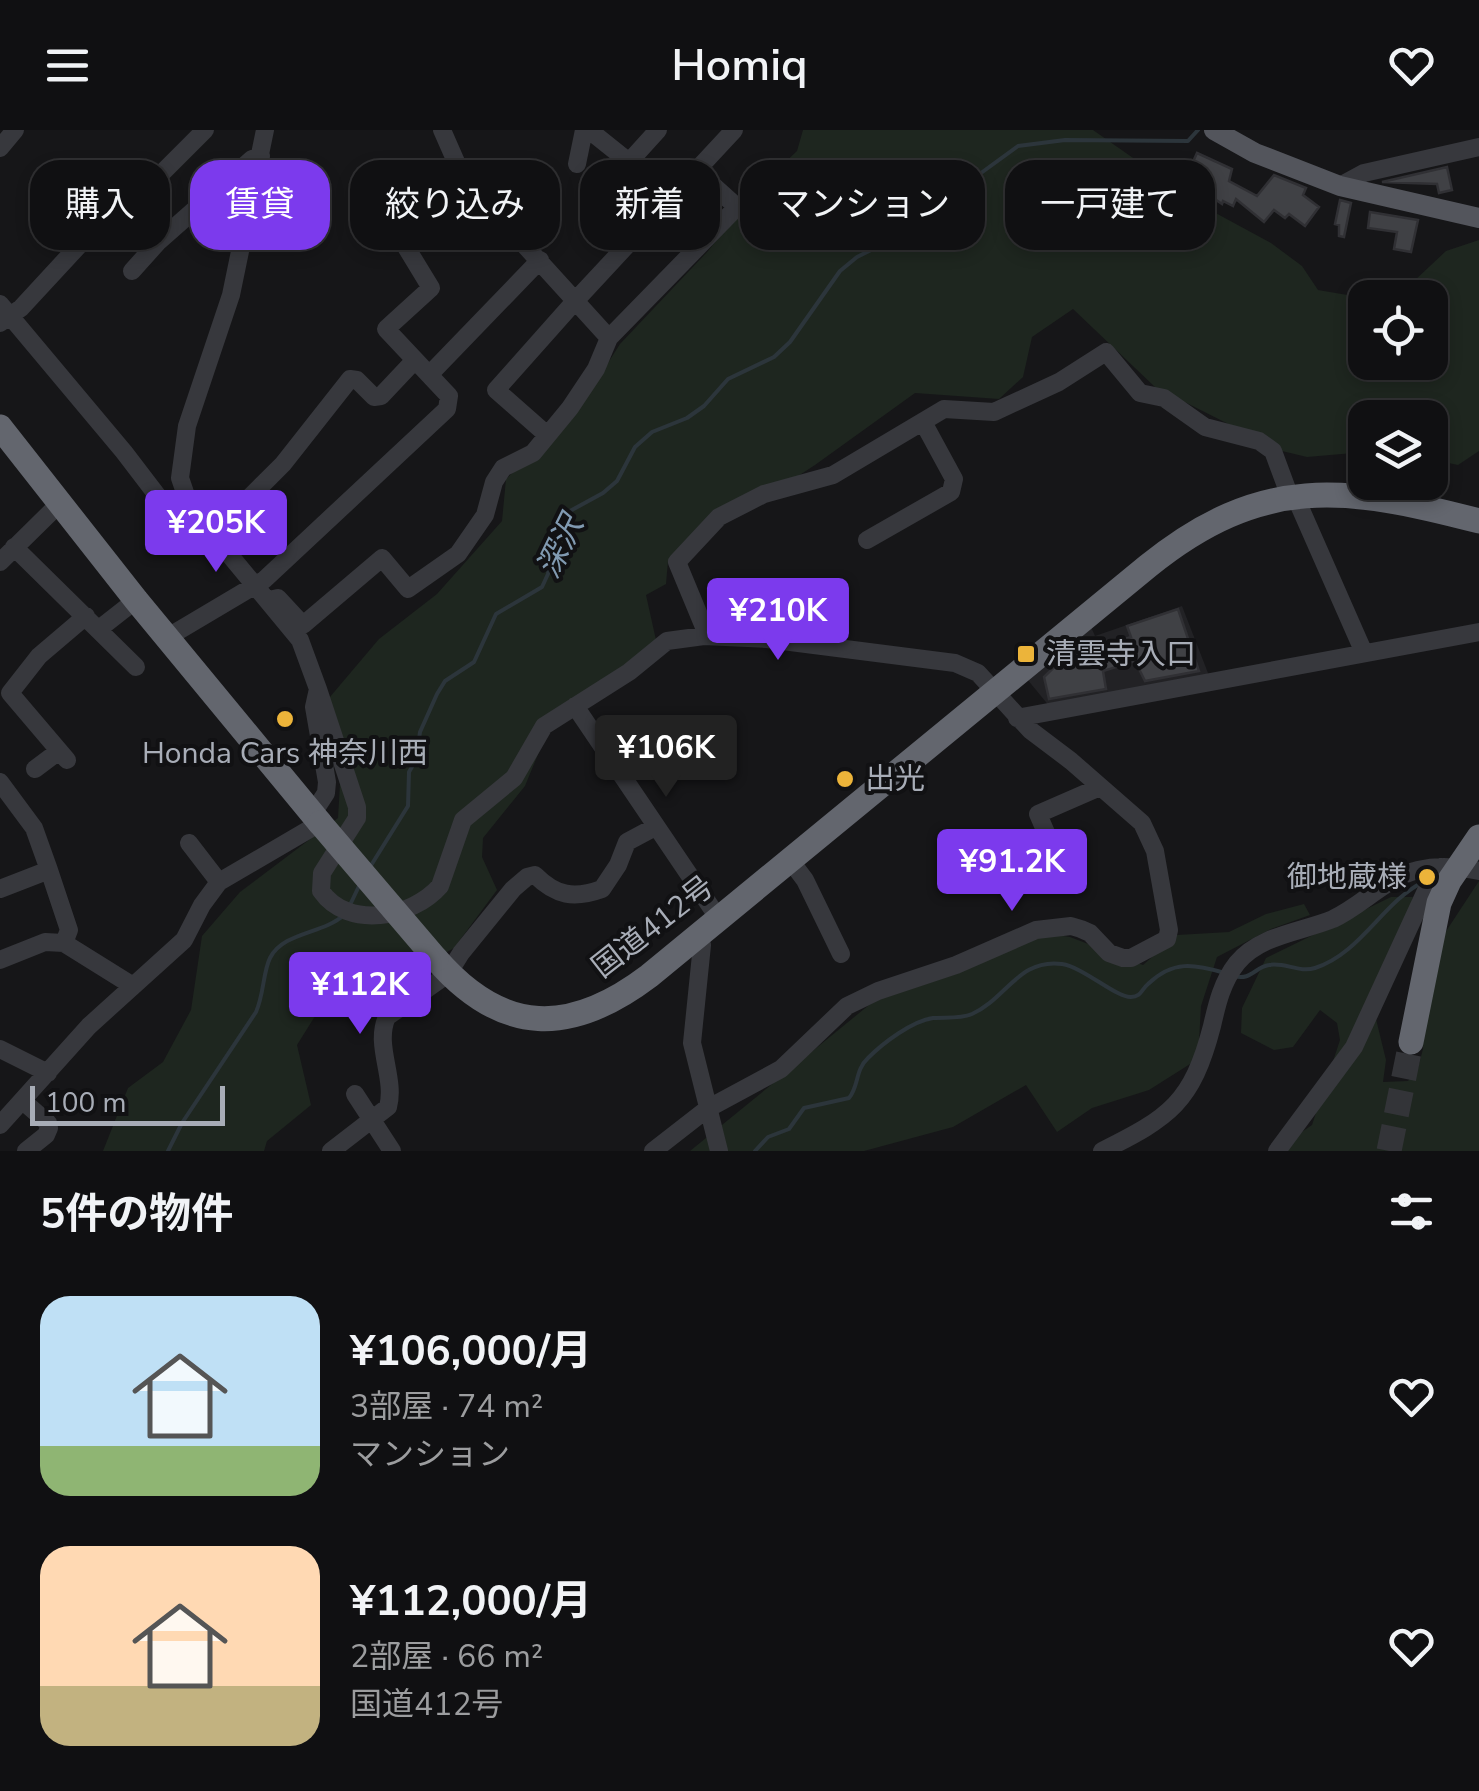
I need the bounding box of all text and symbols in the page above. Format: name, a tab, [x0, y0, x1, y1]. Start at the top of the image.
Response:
text: Homiq	[671, 35, 808, 96]
icon: menu	[40, 38, 95, 93]
icon: heart	[1384, 38, 1439, 93]
chip: 購入	[30, 160, 170, 250]
chip: 賃貸	[190, 160, 330, 250]
chip: 絞り込み	[350, 160, 560, 250]
chip: 新着	[580, 160, 720, 250]
chip: マンション	[740, 160, 985, 250]
chip: 一戸建て	[1005, 160, 1215, 250]
map controls	[1348, 280, 1448, 500]
button: locate	[1348, 280, 1448, 380]
button: layers	[1348, 400, 1448, 500]
pin: ¥205K	[146, 490, 286, 575]
text: ¥205K	[167, 501, 265, 544]
water label: 深沢	[527, 505, 595, 585]
pin: ¥210K	[708, 578, 848, 663]
text: ¥210K	[729, 589, 827, 632]
place label: 清雲寺入口	[1046, 634, 1196, 675]
marker: 清雲寺入口	[1015, 643, 1037, 665]
marker: Honda Cars 神奈川西	[274, 708, 296, 730]
pin: ¥106K	[596, 715, 736, 800]
text: ¥106K	[617, 726, 715, 769]
place label: Honda Cars 神奈川西	[142, 733, 428, 774]
place label: 出光	[865, 759, 925, 800]
marker: 出光	[834, 768, 856, 790]
pin: ¥91.2K	[931, 829, 1093, 914]
text: ¥91.2K	[959, 840, 1065, 883]
place label: 御地蔵様	[1287, 857, 1407, 898]
marker: 御地蔵様	[1416, 866, 1438, 888]
street label: 国道412号	[584, 867, 722, 987]
pin: ¥112K	[290, 952, 430, 1037]
text: ¥112K	[311, 963, 409, 1006]
scale bar	[30, 1081, 225, 1126]
text: 100 m	[45, 1084, 127, 1122]
icon: filters	[1384, 1184, 1439, 1239]
text: 5件の物件	[40, 1186, 233, 1243]
text: ¥106,000/月	[350, 1323, 592, 1380]
icon: home	[120, 1336, 240, 1456]
icon: heart	[1384, 1369, 1439, 1424]
text: 3部屋 · 74 m²	[350, 1385, 543, 1428]
text: マンション	[350, 1433, 510, 1476]
text: ¥112,000/月	[350, 1573, 592, 1630]
icon: home	[120, 1586, 240, 1706]
icon: heart	[1384, 1619, 1439, 1674]
text: 2部屋 · 66 m²	[350, 1635, 543, 1678]
text: 国道412号	[350, 1683, 504, 1726]

